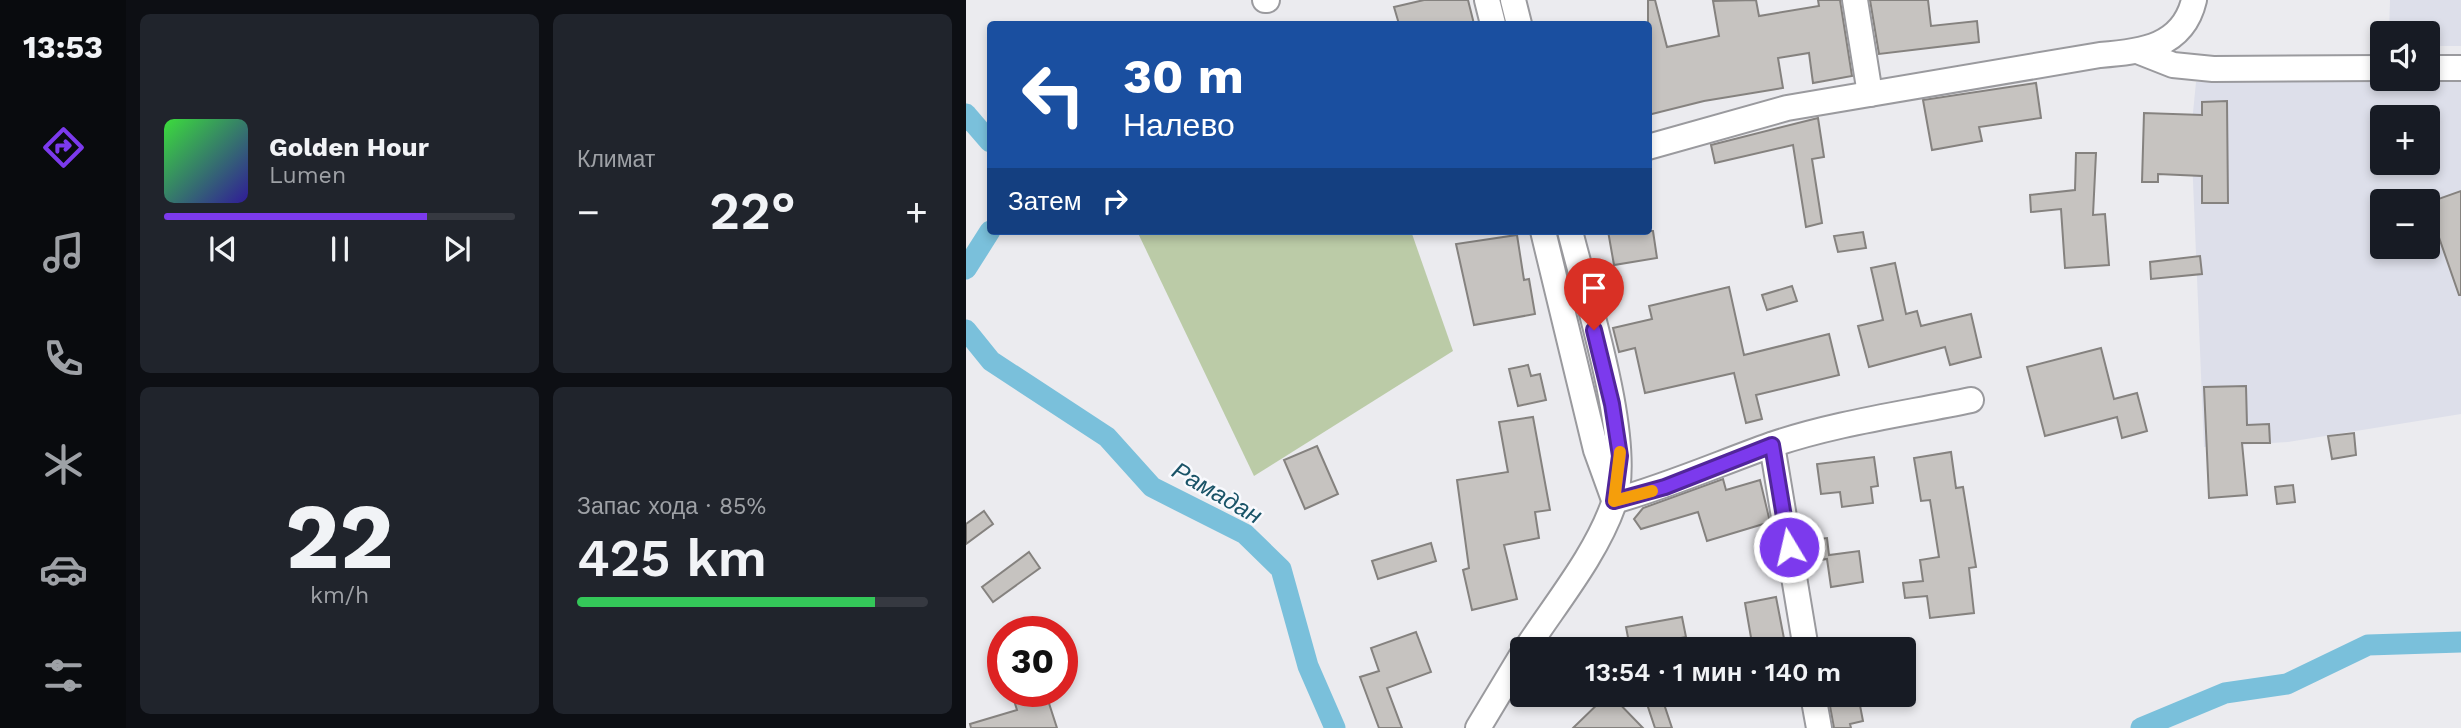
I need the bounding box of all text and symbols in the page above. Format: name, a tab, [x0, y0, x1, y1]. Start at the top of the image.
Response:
map controls	[2370, 21, 2440, 259]
button: sound	[2370, 21, 2440, 91]
text: 13:53	[23, 28, 103, 66]
text: 30 m	[1123, 47, 1244, 105]
icon: left	[1008, 49, 1099, 140]
button: +	[2370, 105, 2440, 175]
text: Налево	[1123, 106, 1235, 144]
icon: directions	[39, 123, 88, 172]
text: Golden Hour	[269, 132, 429, 162]
text: Климат	[577, 146, 655, 173]
text: Lumen	[269, 162, 346, 189]
text: 22°	[709, 181, 796, 242]
icon: right	[1096, 182, 1134, 220]
text: Затем	[1008, 186, 1082, 216]
button: −	[2370, 189, 2440, 259]
text: −	[577, 190, 600, 234]
text: +	[905, 190, 928, 234]
icon: music	[39, 228, 88, 277]
icon: previous	[204, 230, 242, 268]
icon: pause	[321, 230, 359, 268]
icon: next	[438, 230, 476, 268]
pin	[1564, 258, 1624, 330]
icon: arrive	[1575, 269, 1613, 307]
icon: phone	[39, 334, 88, 383]
icon: climate	[39, 440, 88, 489]
water label: Рамадан	[1167, 456, 1267, 530]
text: 22	[285, 483, 394, 590]
text: Запас хода · 85%	[577, 493, 766, 520]
position arrow	[1752, 510, 1826, 584]
text: 425 km	[577, 528, 767, 589]
icon: car	[39, 545, 88, 594]
text: km/h	[310, 582, 369, 609]
speed limit sign: 30	[987, 616, 1078, 707]
icon: filters	[39, 651, 88, 700]
text: 13:54 · 1 мин · 140 m	[1585, 657, 1841, 687]

